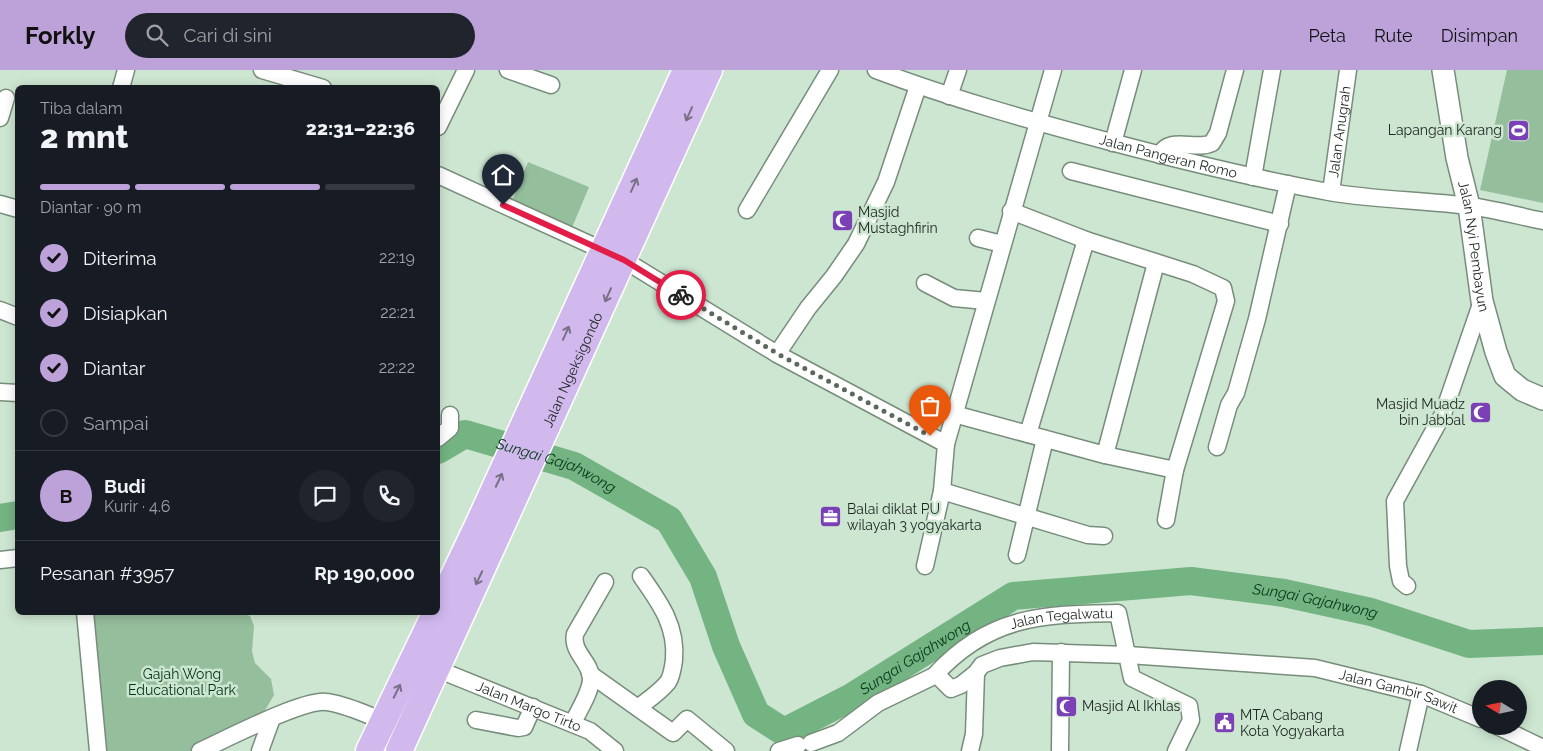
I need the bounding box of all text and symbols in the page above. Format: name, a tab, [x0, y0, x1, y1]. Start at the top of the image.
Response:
search box	[125, 13, 475, 58]
text: Forkly	[25, 21, 95, 50]
icon: search	[143, 21, 171, 49]
text: Cari di sini	[183, 24, 272, 46]
text: Peta	[1309, 25, 1346, 46]
text: Rute	[1374, 25, 1413, 46]
text: Disimpan	[1441, 25, 1518, 46]
street label: Jalan Anugrah	[1325, 85, 1354, 178]
text: Tiba dalam	[40, 99, 122, 118]
one-way arrow	[684, 106, 694, 121]
text: 22:31–22:36	[306, 117, 415, 139]
text: 2 mnt	[40, 118, 128, 155]
sports icon: Lapangan Karang	[1506, 118, 1530, 142]
place label: Lapangan Karang	[1388, 122, 1502, 138]
street label: Jalan Pangeran Romo	[1098, 131, 1239, 181]
pin	[482, 154, 524, 205]
icon: home	[489, 161, 517, 189]
one-way arrow	[629, 178, 639, 193]
street label: Jalan Nyi Pembayun	[1455, 179, 1493, 313]
text: Diantar · 90 m	[40, 198, 141, 217]
place label: Masjid Mustaghfirin	[858, 204, 938, 236]
mosque icon: Masjid Mustaghfirin	[830, 208, 854, 232]
icon: check	[40, 244, 68, 272]
text: Diterima	[83, 247, 157, 269]
text: 22:19	[379, 248, 415, 267]
courier	[656, 270, 706, 320]
icon: bike	[667, 281, 695, 309]
one-way arrow	[603, 287, 613, 302]
icon: check	[40, 299, 68, 327]
text: Disiapkan	[83, 302, 168, 324]
text: 22:21	[380, 303, 415, 322]
street label: Jalan Ngeksigondo	[540, 310, 606, 430]
one-way arrow	[562, 326, 572, 341]
icon: check	[40, 354, 68, 382]
text: Diantar	[83, 357, 145, 379]
text: 22:22	[379, 358, 415, 377]
pin	[909, 385, 951, 436]
icon: bag	[916, 392, 944, 420]
place label: Masjid Muadz bin Jabbal	[1376, 396, 1465, 428]
mosque icon: Masjid Muadz bin Jabbal	[1469, 400, 1493, 424]
text: Sampai	[83, 412, 149, 434]
water label: Sungai Gajahwong	[493, 434, 619, 497]
button: chat	[299, 470, 351, 522]
button: phone	[363, 470, 415, 522]
one-way arrow	[494, 473, 504, 488]
text: Budi	[104, 475, 146, 497]
text: B	[60, 485, 72, 507]
text: Kurir · 4.6	[104, 497, 170, 516]
place label: Balai diklat PU wilayah 3 yogyakarta	[847, 501, 982, 533]
office icon: Balai diklat PU wilayah 3 yogyakarta	[819, 505, 843, 529]
text: Pesanan #3957	[40, 562, 174, 584]
text: Rp 190,000	[314, 562, 415, 584]
one-way arrow	[473, 570, 483, 585]
water label: Sungai Gajahwong	[1251, 580, 1380, 623]
street label: Jalan Tegalwatu	[1008, 605, 1113, 632]
water label: Sungai Gajahwong	[855, 616, 974, 699]
park label: Gajah Wong Educational Park	[128, 666, 237, 698]
street label: Jalan Gambir Sawit	[1338, 666, 1460, 716]
street label: Jalan Margo Tirto	[474, 678, 584, 735]
north arrow	[1472, 680, 1528, 735]
map controls	[1472, 680, 1527, 735]
one-way arrow	[393, 684, 402, 699]
mosque icon: Masjid Al Ikhlas	[1054, 694, 1078, 718]
place label: Masjid Al Ikhlas	[1082, 698, 1181, 714]
place label: MTA Cabang Kota Yogyakarta	[1240, 707, 1344, 739]
public building icon: MTA Cabang Kota Yogyakarta	[1212, 711, 1236, 735]

